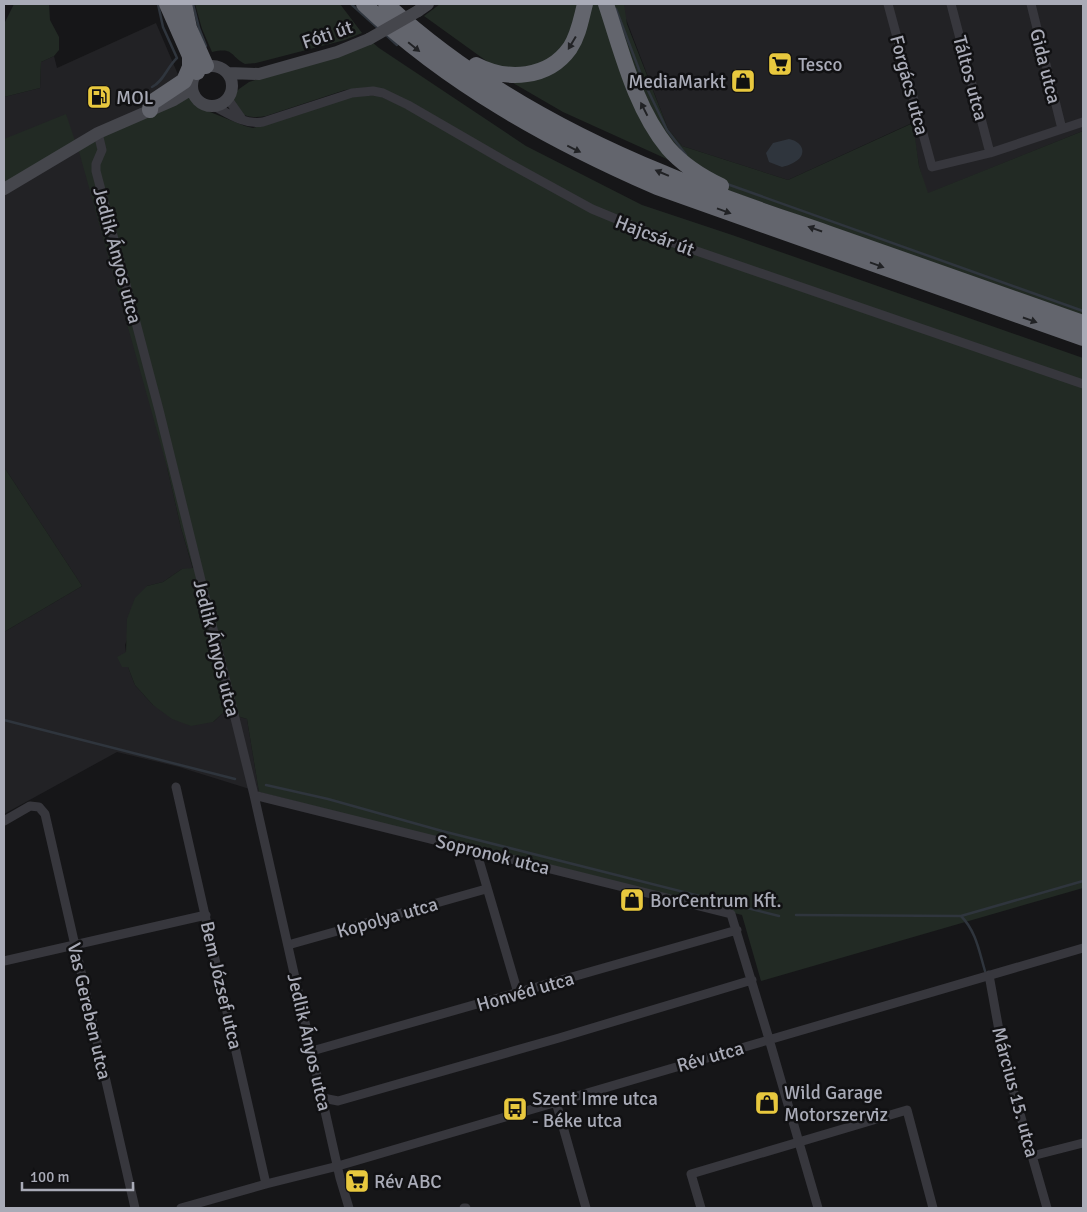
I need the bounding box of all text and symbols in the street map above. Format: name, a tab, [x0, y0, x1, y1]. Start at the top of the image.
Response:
street label: Fóti út	[299, 15, 356, 55]
street label: Gida utca	[1024, 26, 1066, 106]
street label: Forgács utca	[884, 33, 934, 138]
street label: Táltos utca	[947, 33, 993, 123]
one-way arrow	[567, 37, 576, 50]
one-way arrow	[407, 41, 420, 52]
supermarket icon: Tesco	[767, 51, 793, 77]
place label: Tesco	[798, 53, 842, 77]
shop icon: MediaMarkt	[730, 68, 756, 94]
place label: MediaMarkt	[628, 70, 726, 94]
fuel station icon: MOL	[86, 84, 112, 110]
place label: MOL	[116, 86, 154, 110]
one-way arrow	[640, 101, 648, 116]
one-way arrow	[567, 145, 581, 153]
one-way arrow	[654, 169, 669, 177]
street label: Jedlik Ányos utca	[87, 184, 147, 326]
one-way arrow	[717, 207, 732, 215]
street label: Hajcsár út	[612, 210, 698, 262]
one-way arrow	[808, 225, 823, 232]
one-way arrow	[870, 261, 885, 269]
one-way arrow	[1023, 317, 1038, 324]
street label: Jedlik Ányos utca	[187, 577, 245, 719]
street label: Sopronok utca	[433, 829, 552, 881]
shop icon: BorCentrum Kft.	[619, 887, 645, 913]
place label: BorCentrum Kft.	[650, 889, 781, 913]
street label: Kopolya utca	[334, 892, 441, 944]
street label: Bem József utca	[195, 919, 247, 1052]
street label: Vas Gereben utca	[62, 940, 116, 1082]
street label: Honvéd utca	[474, 967, 577, 1017]
street label: Jedlik Ányos utca	[282, 971, 337, 1113]
street label: Március 15. utca	[986, 1024, 1044, 1160]
street label: Rév utca	[674, 1036, 747, 1078]
place label: Wild Garage Motorszerviz	[784, 1081, 888, 1127]
place label: Szent Imre utca - Béke utca	[532, 1087, 658, 1133]
shop icon: Wild Garage Motorszerviz	[754, 1090, 780, 1116]
bus stop icon: Szent Imre utca - Béke utca	[502, 1096, 528, 1122]
scale bar	[22, 1160, 134, 1192]
text: 100 m	[30, 1168, 70, 1186]
supermarket icon: Rév ABC	[344, 1168, 370, 1194]
place label: Rév ABC	[374, 1170, 442, 1194]

